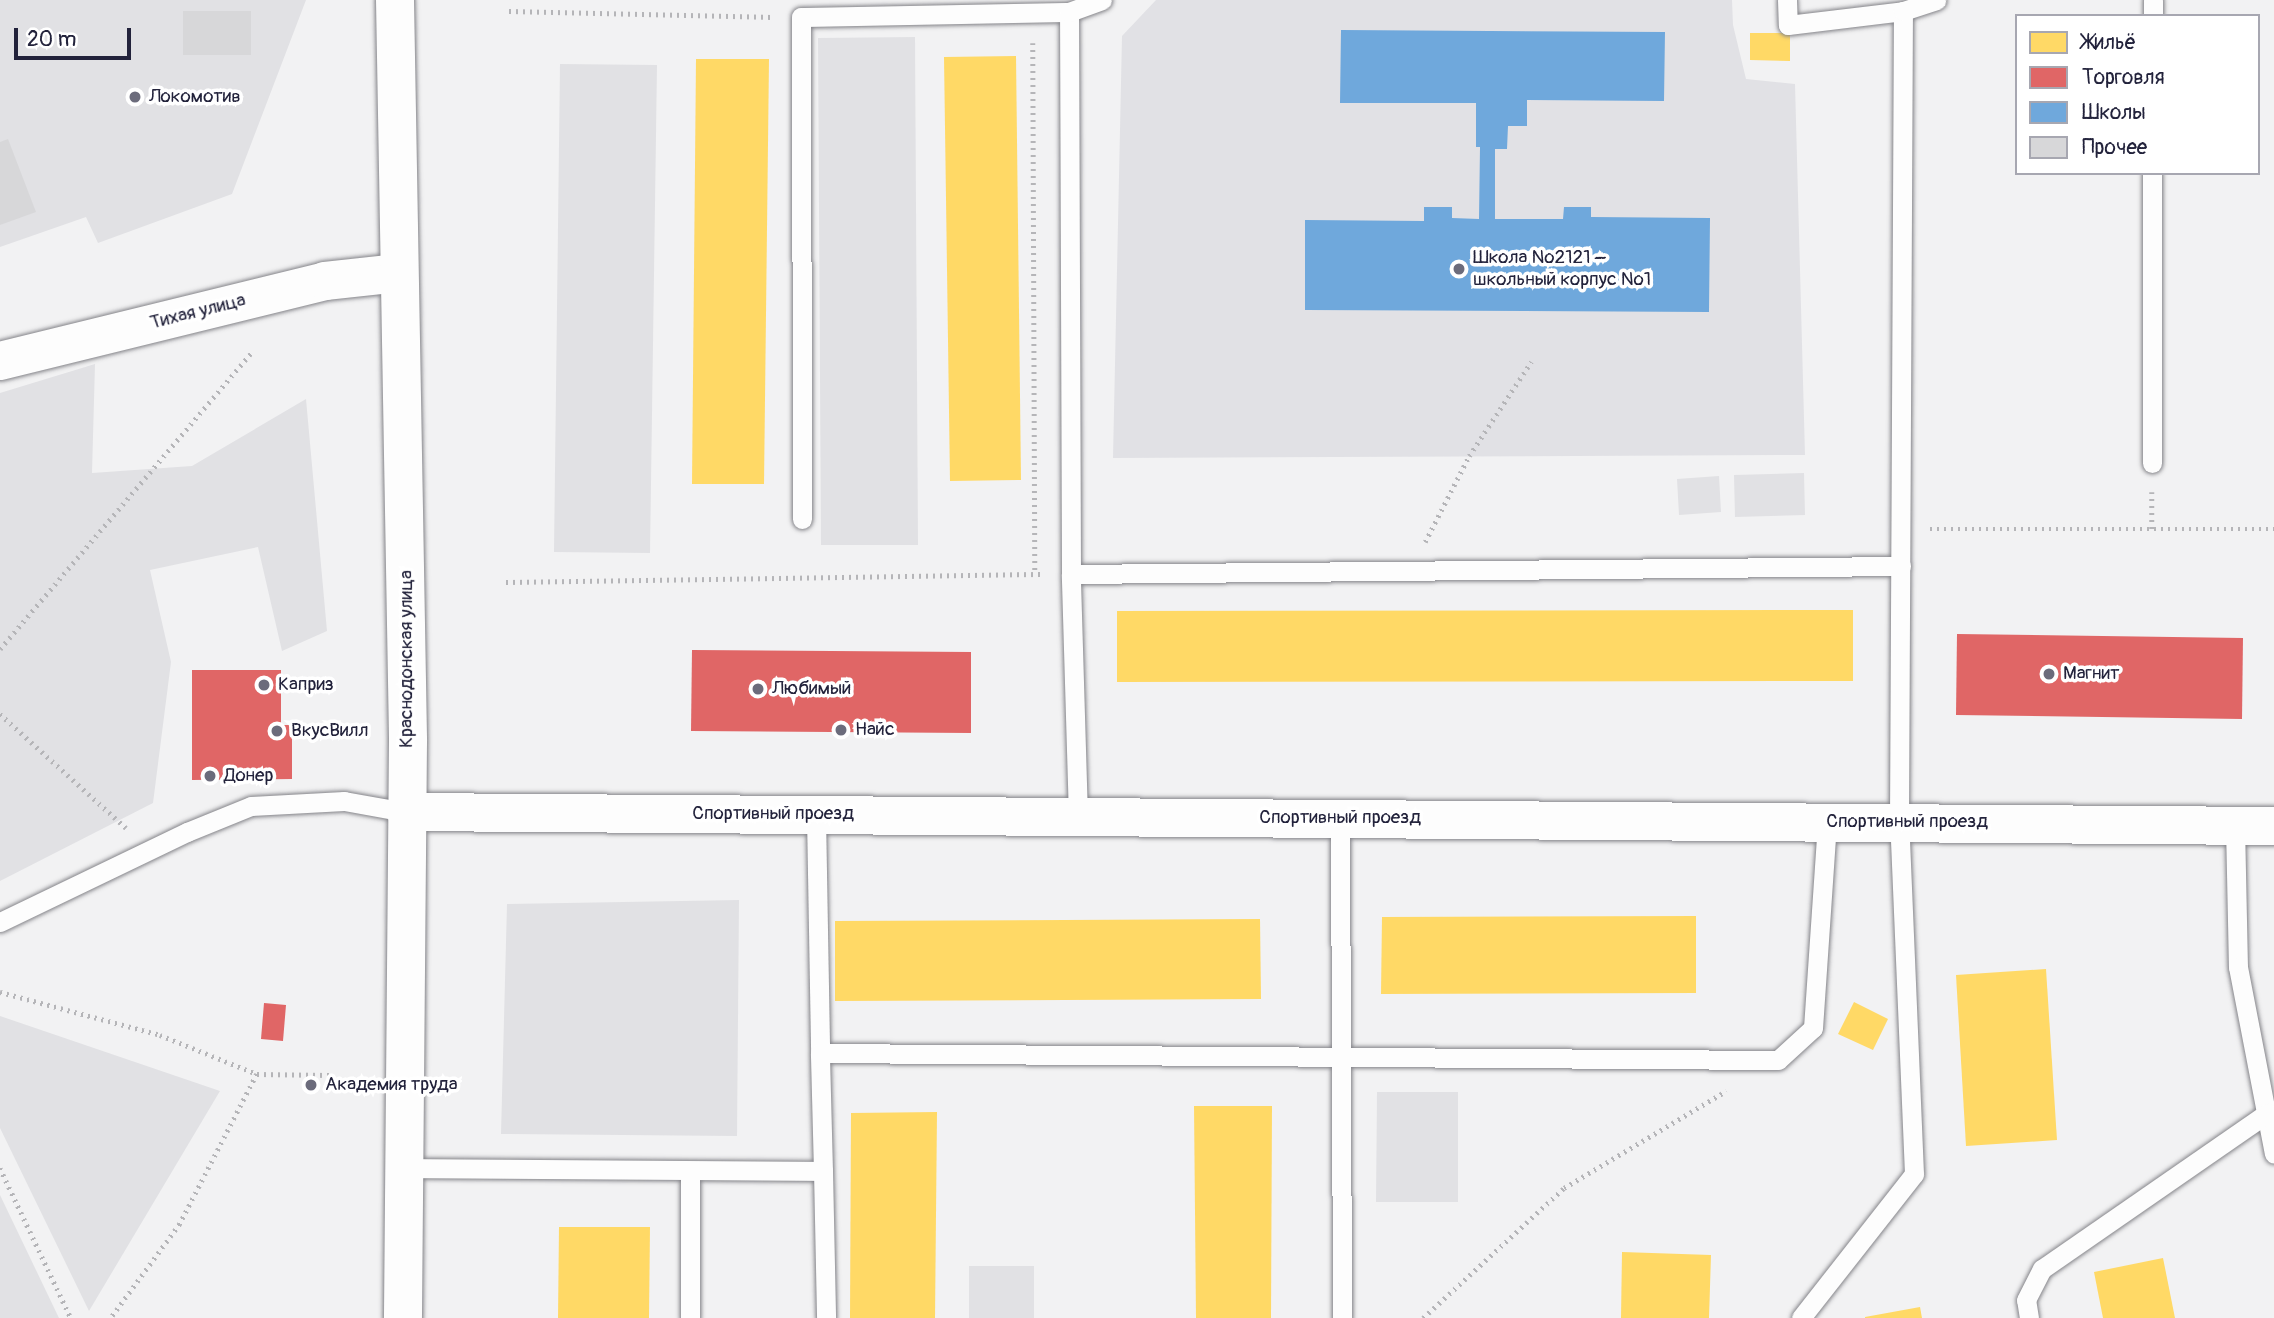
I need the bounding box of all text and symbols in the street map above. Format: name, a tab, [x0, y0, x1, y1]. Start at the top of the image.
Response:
scale bar	[18, 14, 135, 58]
legend	[2015, 14, 2260, 175]
text: 20 m	[27, 26, 76, 53]
text: Жильё	[2082, 29, 2136, 56]
text: Торговля	[2082, 64, 2165, 91]
place label: Локомотив	[149, 86, 241, 108]
marker: Локомотив	[127, 89, 143, 105]
text: Школы	[2082, 99, 2146, 126]
text: Прочее	[2082, 134, 2147, 161]
place label: Школа №2121 – школьный корпус №1	[1473, 247, 1651, 291]
marker: Школа №2121 – школьный корпус №1	[1451, 261, 1467, 277]
street label: Тихая улица	[148, 289, 248, 335]
street label: Краснодонская улица	[396, 570, 418, 748]
place label: Магнит	[2063, 663, 2119, 685]
marker: Магнит	[2041, 666, 2057, 682]
place label: Каприз	[278, 674, 334, 696]
marker: Каприз	[256, 677, 272, 693]
place label: Любимый	[772, 678, 851, 700]
marker: Любимый	[750, 681, 766, 697]
place label: Найс	[855, 719, 895, 741]
place label: ВкусВилл	[291, 720, 369, 742]
marker: Найс	[833, 722, 849, 738]
marker: ВкусВилл	[269, 723, 285, 739]
place label: Донер	[224, 765, 273, 787]
marker: Донер	[202, 768, 218, 784]
street label: Спортивный проезд	[692, 803, 854, 825]
street label: Спортивный проезд	[1259, 807, 1421, 829]
street label: Спортивный проезд	[1826, 811, 1988, 833]
place label: Академия труда	[325, 1074, 458, 1096]
marker: Академия труда	[303, 1077, 319, 1093]

